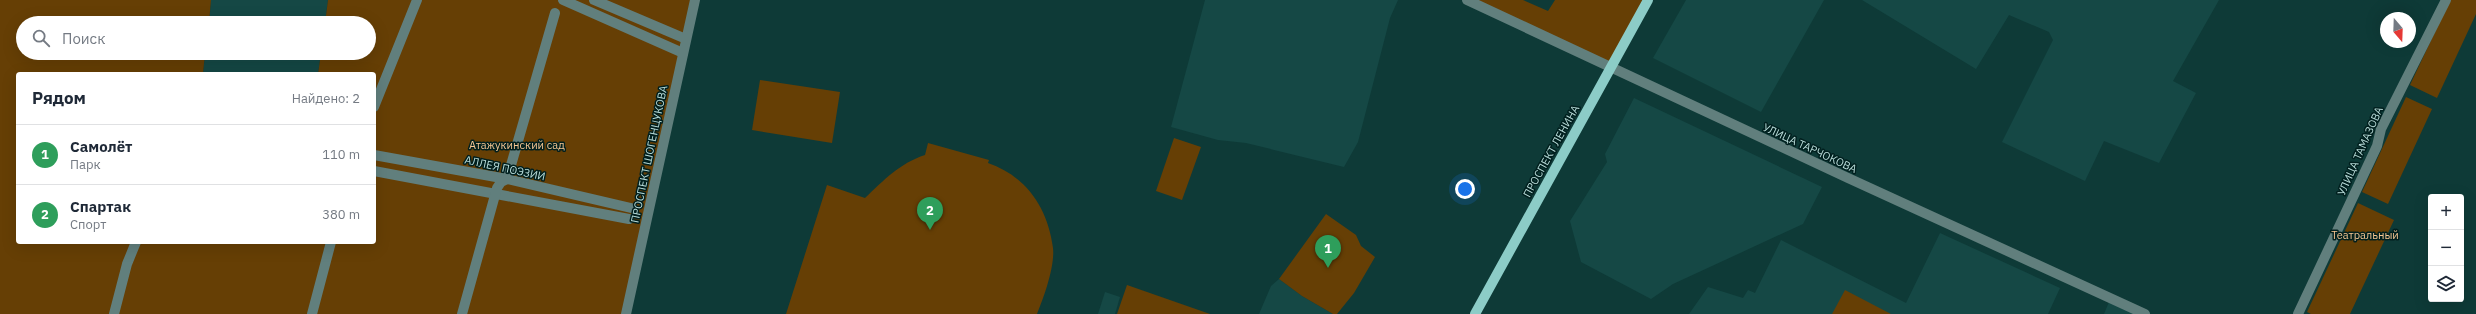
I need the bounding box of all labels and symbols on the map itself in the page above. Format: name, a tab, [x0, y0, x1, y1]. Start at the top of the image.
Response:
north arrow	[2380, 12, 2416, 48]
street label: ПРОСПЕКТ ШОГЕНЦУКОВА	[628, 84, 670, 224]
street label: ПРОСПЕКТ ЛЕНИНА	[1520, 102, 1582, 200]
street label: УЛИЦА ТАМАЗОВА	[2334, 104, 2386, 198]
street label: УЛИЦА ТАРЧОКОВА	[1761, 120, 1859, 176]
park label: Атажукинский сад	[469, 138, 565, 152]
street label: АЛЛЕЯ ПОЭЗИИ	[463, 153, 547, 183]
your location	[1455, 179, 1475, 199]
pin: 2	[917, 197, 943, 230]
park label: Театральный	[2331, 228, 2399, 242]
pin: 1	[1315, 235, 1341, 268]

